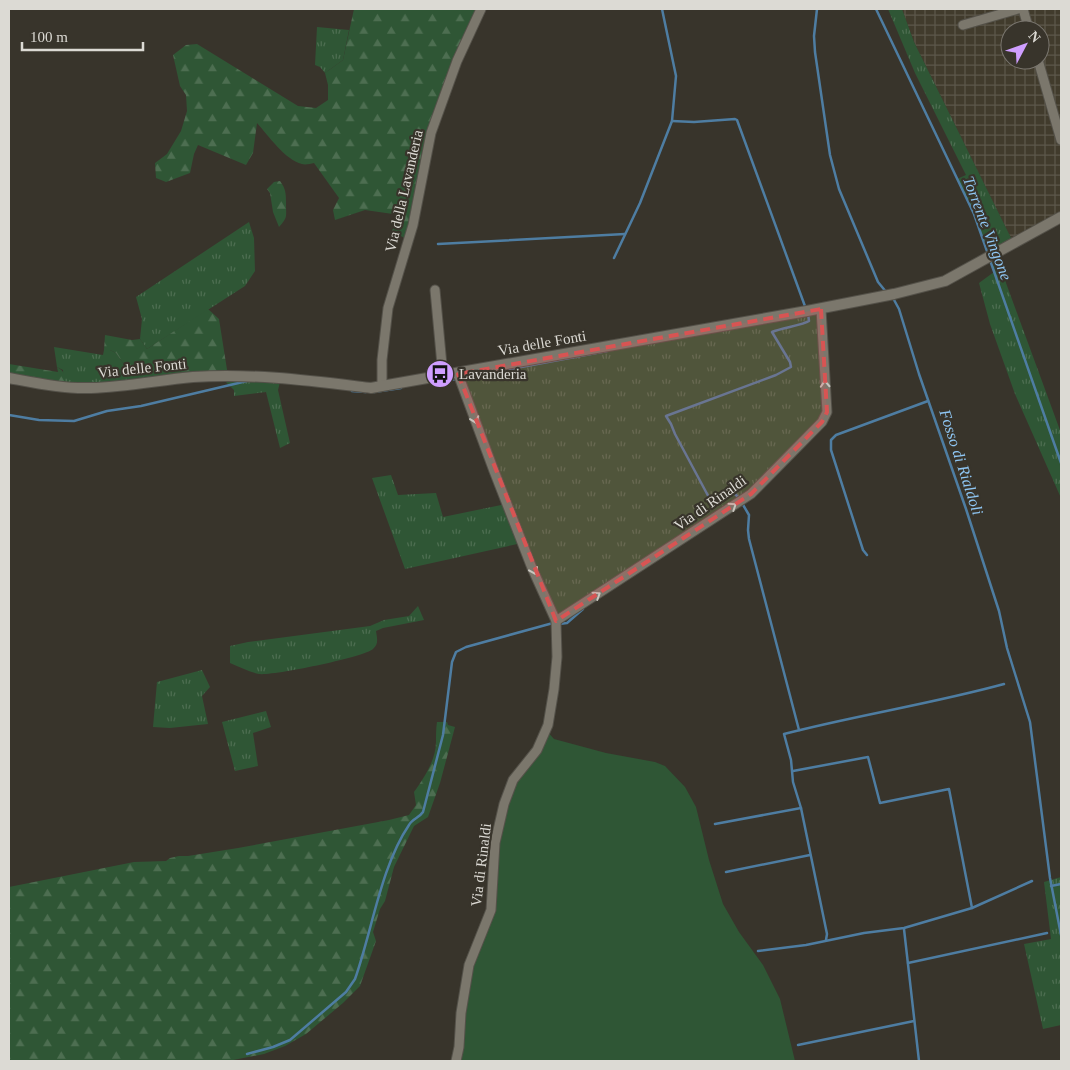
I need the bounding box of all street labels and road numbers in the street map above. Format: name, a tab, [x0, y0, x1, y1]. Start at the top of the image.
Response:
street label: Via della Lavanderia	[382, 128, 426, 254]
street label: Via delle Fonti	[497, 327, 587, 359]
street label: Via delle Fonti	[97, 355, 187, 381]
street label: Via di Rinaldi	[671, 472, 749, 534]
street label: Via di Rinaldi	[468, 822, 494, 908]

